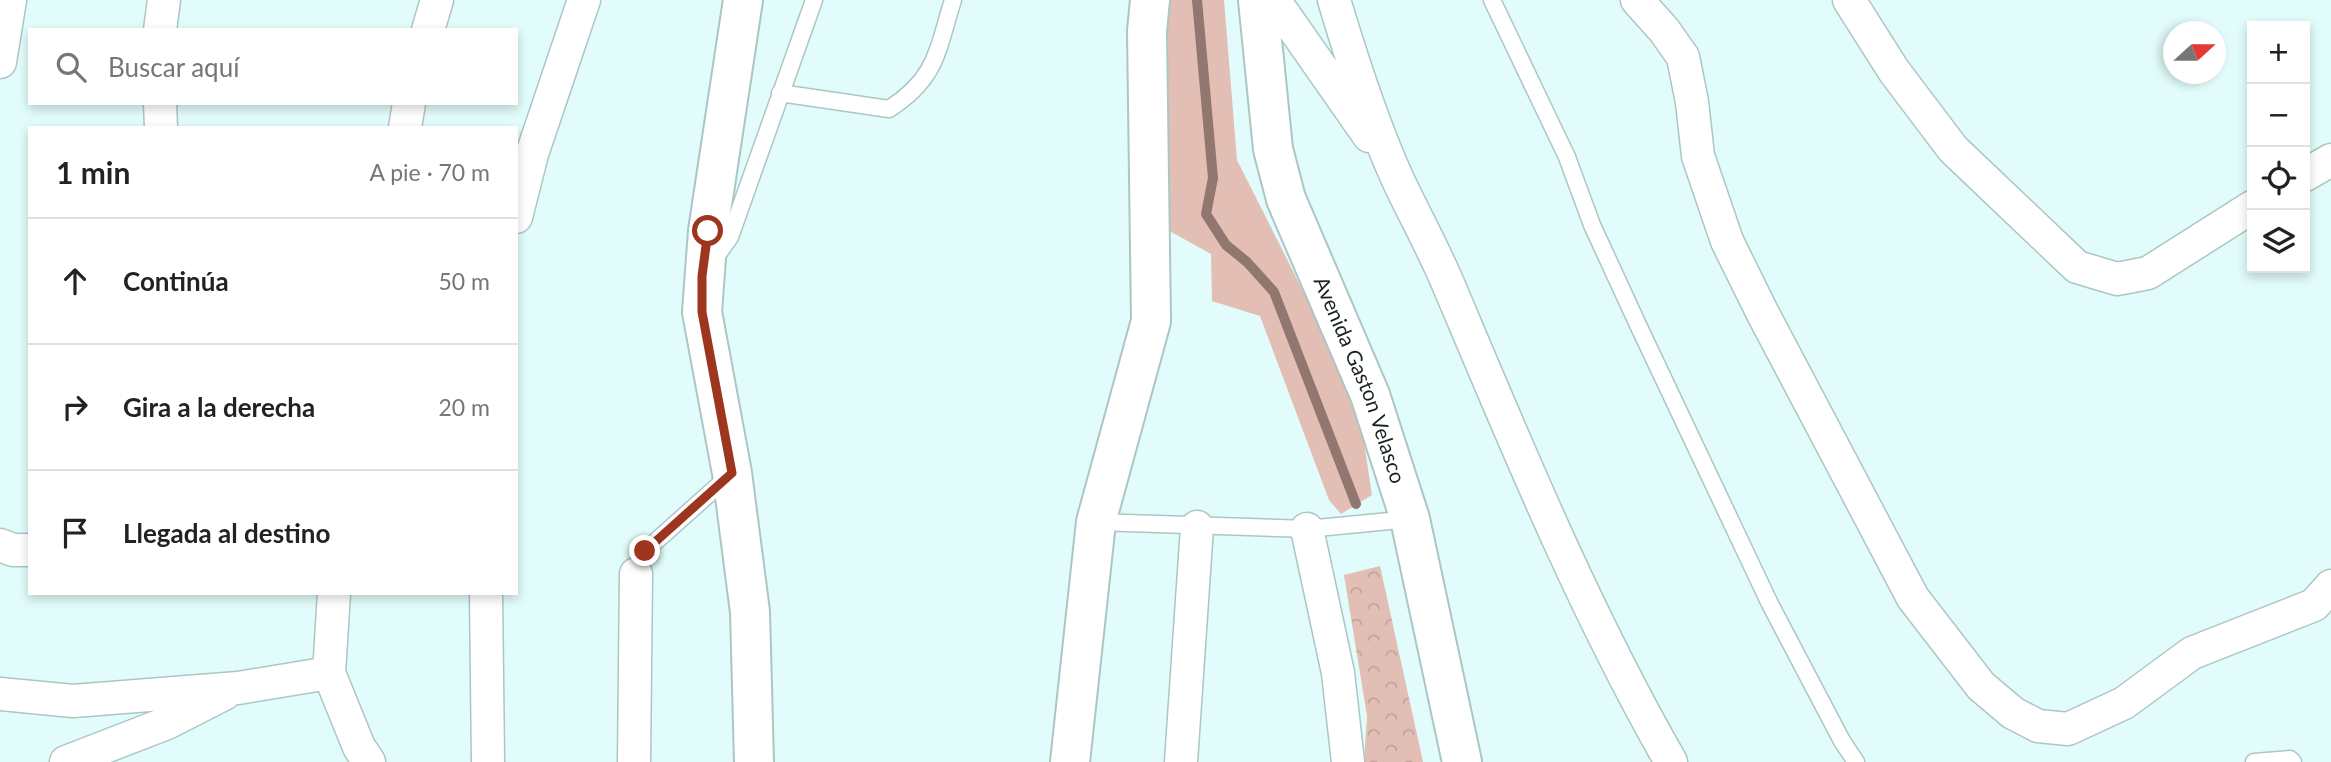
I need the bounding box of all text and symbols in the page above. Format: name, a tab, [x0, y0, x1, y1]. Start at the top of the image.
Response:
north arrow	[2163, 21, 2226, 84]
map controls	[2247, 21, 2310, 273]
button: +	[2247, 21, 2310, 84]
search box	[28, 28, 518, 105]
icon: search	[52, 48, 90, 86]
text: Buscar aquí	[108, 51, 239, 83]
button: −	[2247, 84, 2310, 147]
button: locate	[2247, 147, 2310, 210]
text: 1 min	[56, 154, 130, 190]
text: A pie · 70 m	[370, 158, 490, 186]
button: layers	[2247, 210, 2310, 273]
route start	[692, 215, 723, 246]
icon: ahead	[56, 262, 94, 300]
text: Continúa	[123, 265, 229, 297]
text: 50 m	[439, 267, 490, 295]
street label: Avenida Gaston Velasco	[1310, 272, 1412, 486]
icon: right	[56, 388, 94, 426]
text: Gira a la derecha	[123, 391, 315, 423]
text: 20 m	[439, 393, 490, 421]
icon: arrive	[56, 514, 94, 552]
text: Llegada al destino	[123, 517, 330, 549]
route end	[629, 535, 660, 566]

